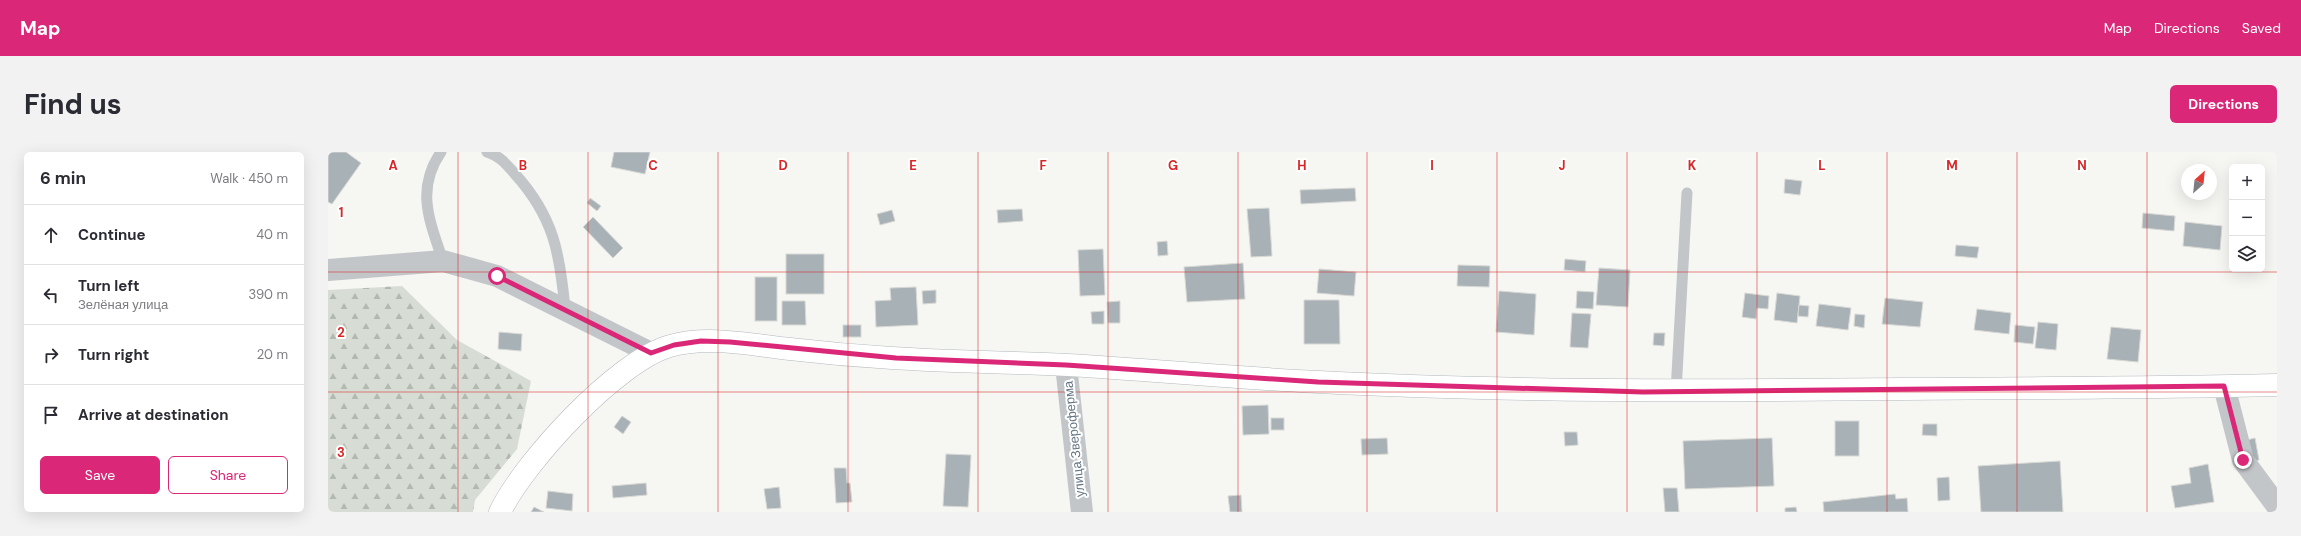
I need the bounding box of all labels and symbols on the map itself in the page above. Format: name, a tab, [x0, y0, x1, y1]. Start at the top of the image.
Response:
text: A	[388, 157, 398, 174]
text: B	[519, 157, 527, 174]
text: C	[648, 157, 658, 174]
text: D	[778, 157, 788, 174]
text: E	[909, 157, 917, 174]
text: F	[1039, 157, 1047, 174]
text: G	[1168, 157, 1178, 174]
text: H	[1297, 157, 1307, 174]
text: I	[1430, 157, 1434, 174]
text: J	[1558, 157, 1566, 174]
text: K	[1688, 157, 1697, 174]
text: L	[1818, 157, 1826, 174]
text: M	[1946, 157, 1958, 174]
text: N	[2077, 157, 2087, 174]
north arrow	[2181, 164, 2217, 200]
text: 1	[339, 204, 343, 221]
route start	[488, 267, 506, 285]
text: 2	[337, 324, 345, 341]
street label: улица Звероферма	[1059, 379, 1089, 498]
text: 3	[337, 444, 345, 461]
route end	[2234, 451, 2252, 469]

